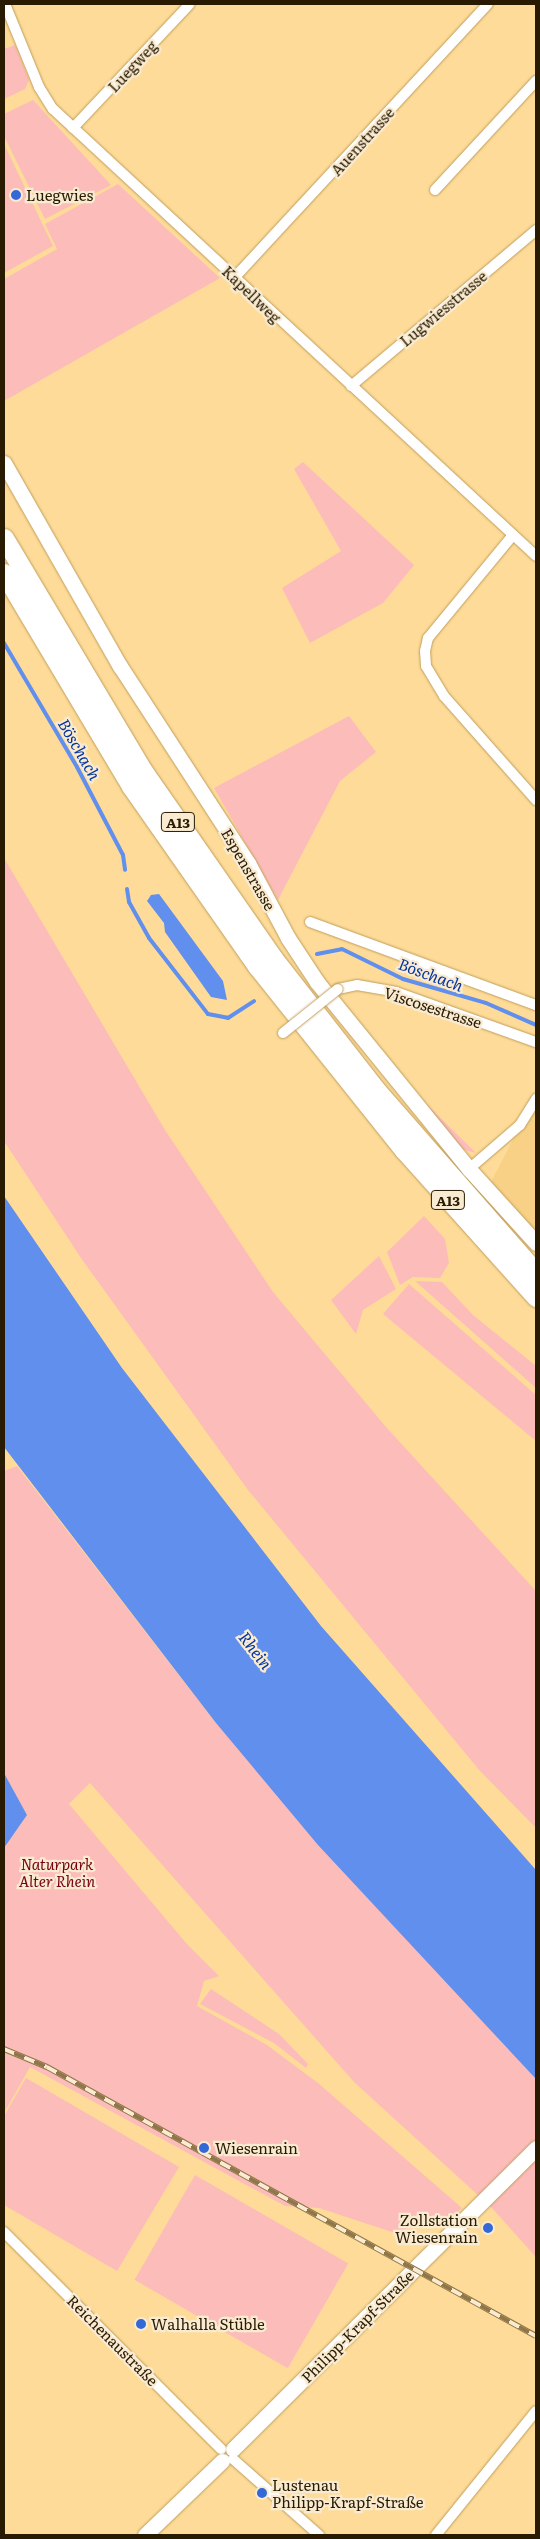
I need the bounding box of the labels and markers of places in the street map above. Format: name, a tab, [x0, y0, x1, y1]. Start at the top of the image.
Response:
place label: Luegwies	[26, 186, 93, 204]
marker: Luegwies	[10, 189, 22, 201]
place label: Wiesenrain	[215, 2139, 298, 2157]
marker: Wiesenrain	[197, 2141, 211, 2155]
place label: Zollstation Wiesenrain	[395, 2210, 478, 2245]
marker: Zollstation Wiesenrain	[482, 2222, 494, 2234]
place label: Walhalla Stüble	[151, 2315, 265, 2333]
marker: Walhalla Stüble	[135, 2318, 147, 2330]
place label: Lustenau Philipp-Krapf-Straße	[272, 2475, 424, 2510]
marker: Lustenau Philipp-Krapf-Straße	[256, 2487, 268, 2499]

